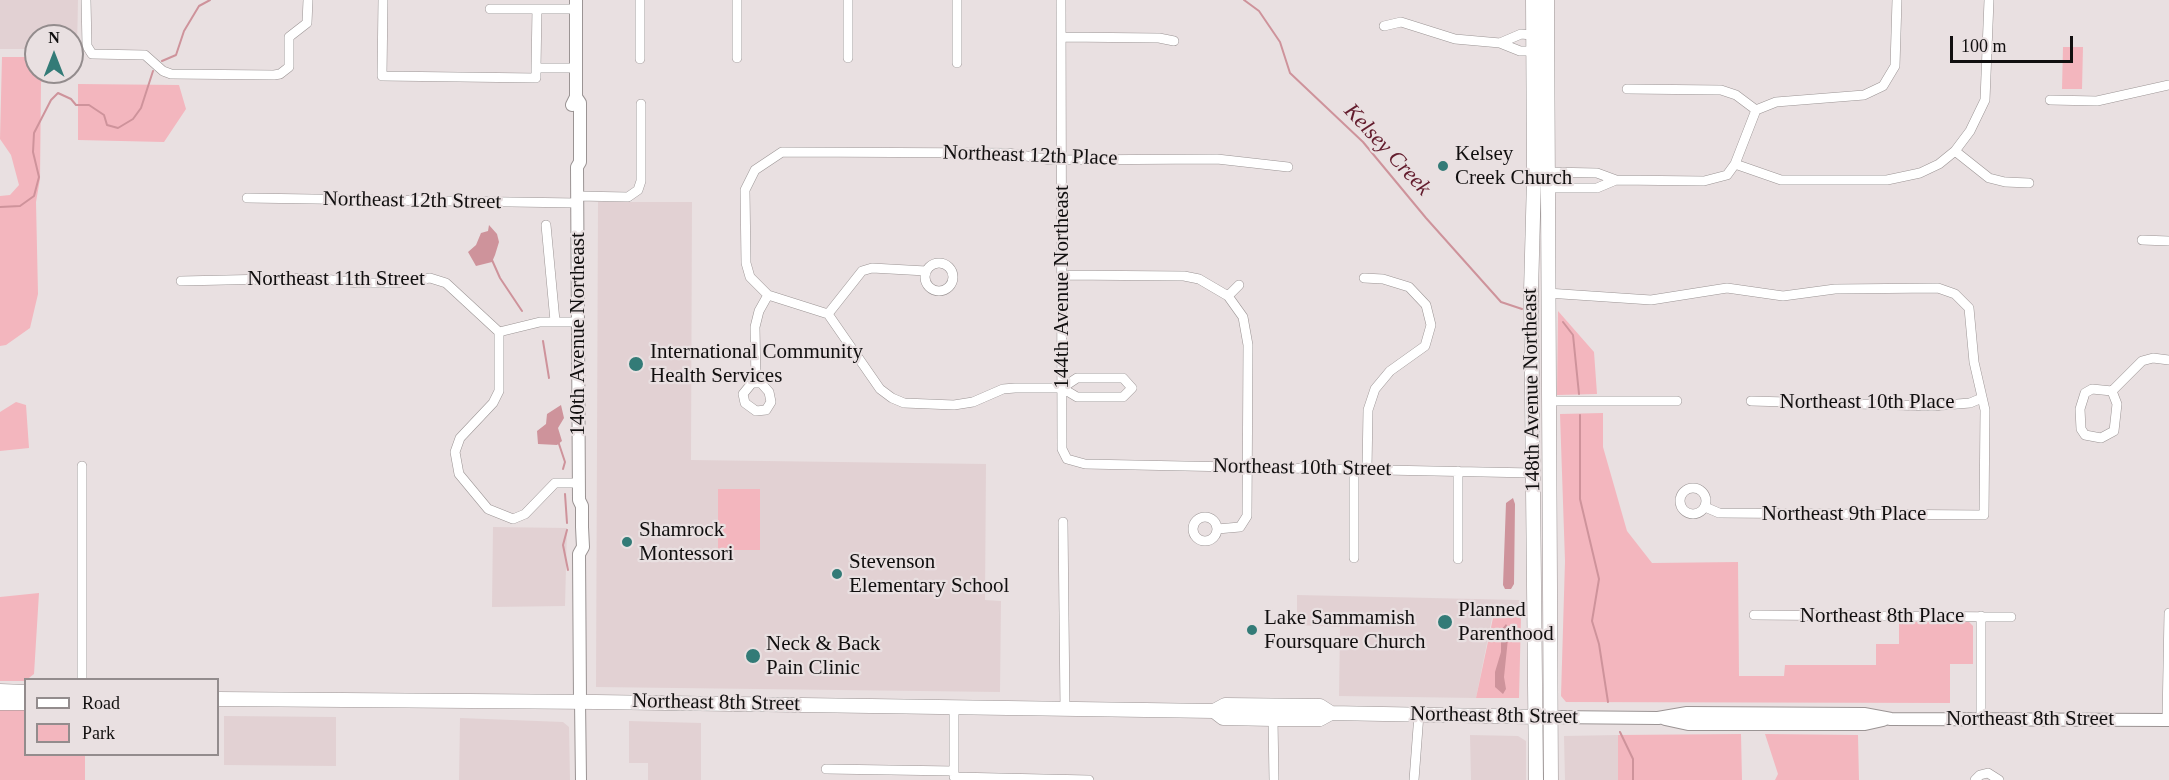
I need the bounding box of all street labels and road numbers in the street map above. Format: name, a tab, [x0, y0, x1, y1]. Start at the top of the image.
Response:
street label: Northeast 12th Place	[942, 140, 1118, 172]
street label: 144th Avenue Northeast	[1049, 185, 1075, 389]
street label: Northeast 12th Street	[323, 187, 501, 215]
street label: 140th Avenue Northeast	[565, 232, 591, 436]
street label: Northeast 11th Street	[247, 266, 425, 292]
street label: 148th Avenue Northeast	[1518, 288, 1546, 492]
street label: Northeast 10th Place	[1780, 389, 1954, 415]
street label: Northeast 10th Street	[1213, 454, 1391, 482]
street label: Northeast 9th Place	[1762, 501, 1926, 527]
street label: Northeast 8th Place	[1800, 603, 1964, 629]
street label: Northeast 8th Street	[632, 689, 800, 717]
street label: Northeast 8th Street	[1410, 702, 1578, 730]
street label: Northeast 8th Street	[1946, 706, 2114, 732]

